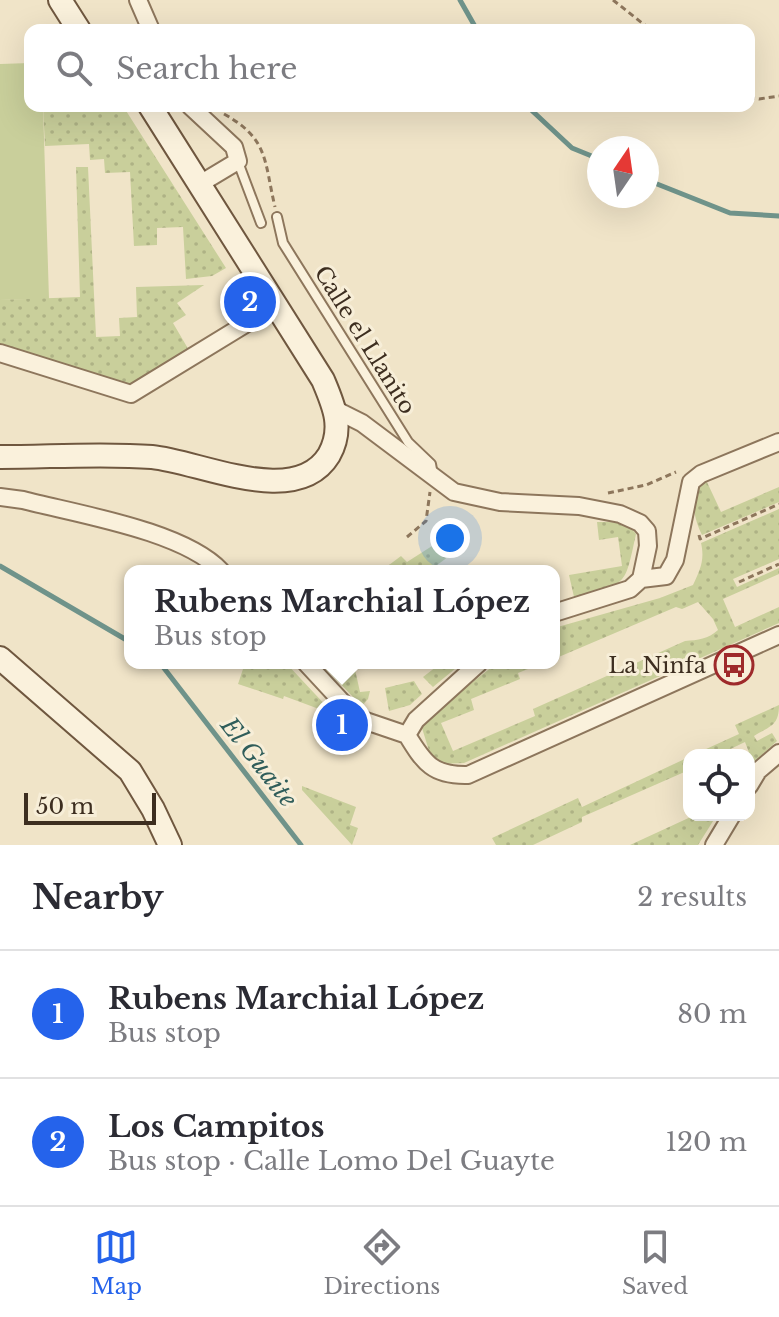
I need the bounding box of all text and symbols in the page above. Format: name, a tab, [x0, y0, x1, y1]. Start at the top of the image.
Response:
search box	[24, 24, 755, 112]
icon: search	[52, 46, 96, 90]
text: Search here	[116, 50, 297, 87]
north arrow	[587, 136, 659, 208]
street label: Calle el Llanito	[309, 261, 421, 419]
pin: 2	[224, 272, 276, 332]
your location	[430, 518, 470, 558]
popup	[124, 565, 560, 669]
text: Rubens Marchial López	[154, 583, 530, 620]
text: Bus stop	[154, 620, 267, 652]
bus stop icon: La Ninfa	[713, 644, 755, 686]
place label: La Ninfa	[608, 652, 707, 679]
pin: 1	[316, 695, 368, 755]
water label: El Guaite	[214, 710, 303, 813]
map controls	[683, 749, 755, 821]
button: locate	[683, 749, 755, 821]
scale bar	[24, 789, 156, 825]
text: 50 m	[36, 793, 94, 820]
text: Nearby	[32, 876, 164, 918]
text: 2 results	[637, 881, 747, 913]
text: Rubens Marchial López	[108, 980, 484, 1017]
text: 1	[52, 998, 64, 1030]
text: 80 m	[677, 998, 747, 1030]
text: Bus stop	[108, 1017, 221, 1049]
text: Los Campitos	[108, 1108, 324, 1145]
text: 2	[50, 1126, 66, 1158]
text: 120 m	[665, 1126, 747, 1158]
text: Bus stop · Calle Lomo Del Guayte	[108, 1145, 555, 1177]
tab: Map	[91, 1225, 142, 1300]
tab: Directions	[323, 1225, 440, 1300]
tab: Saved	[622, 1225, 688, 1300]

